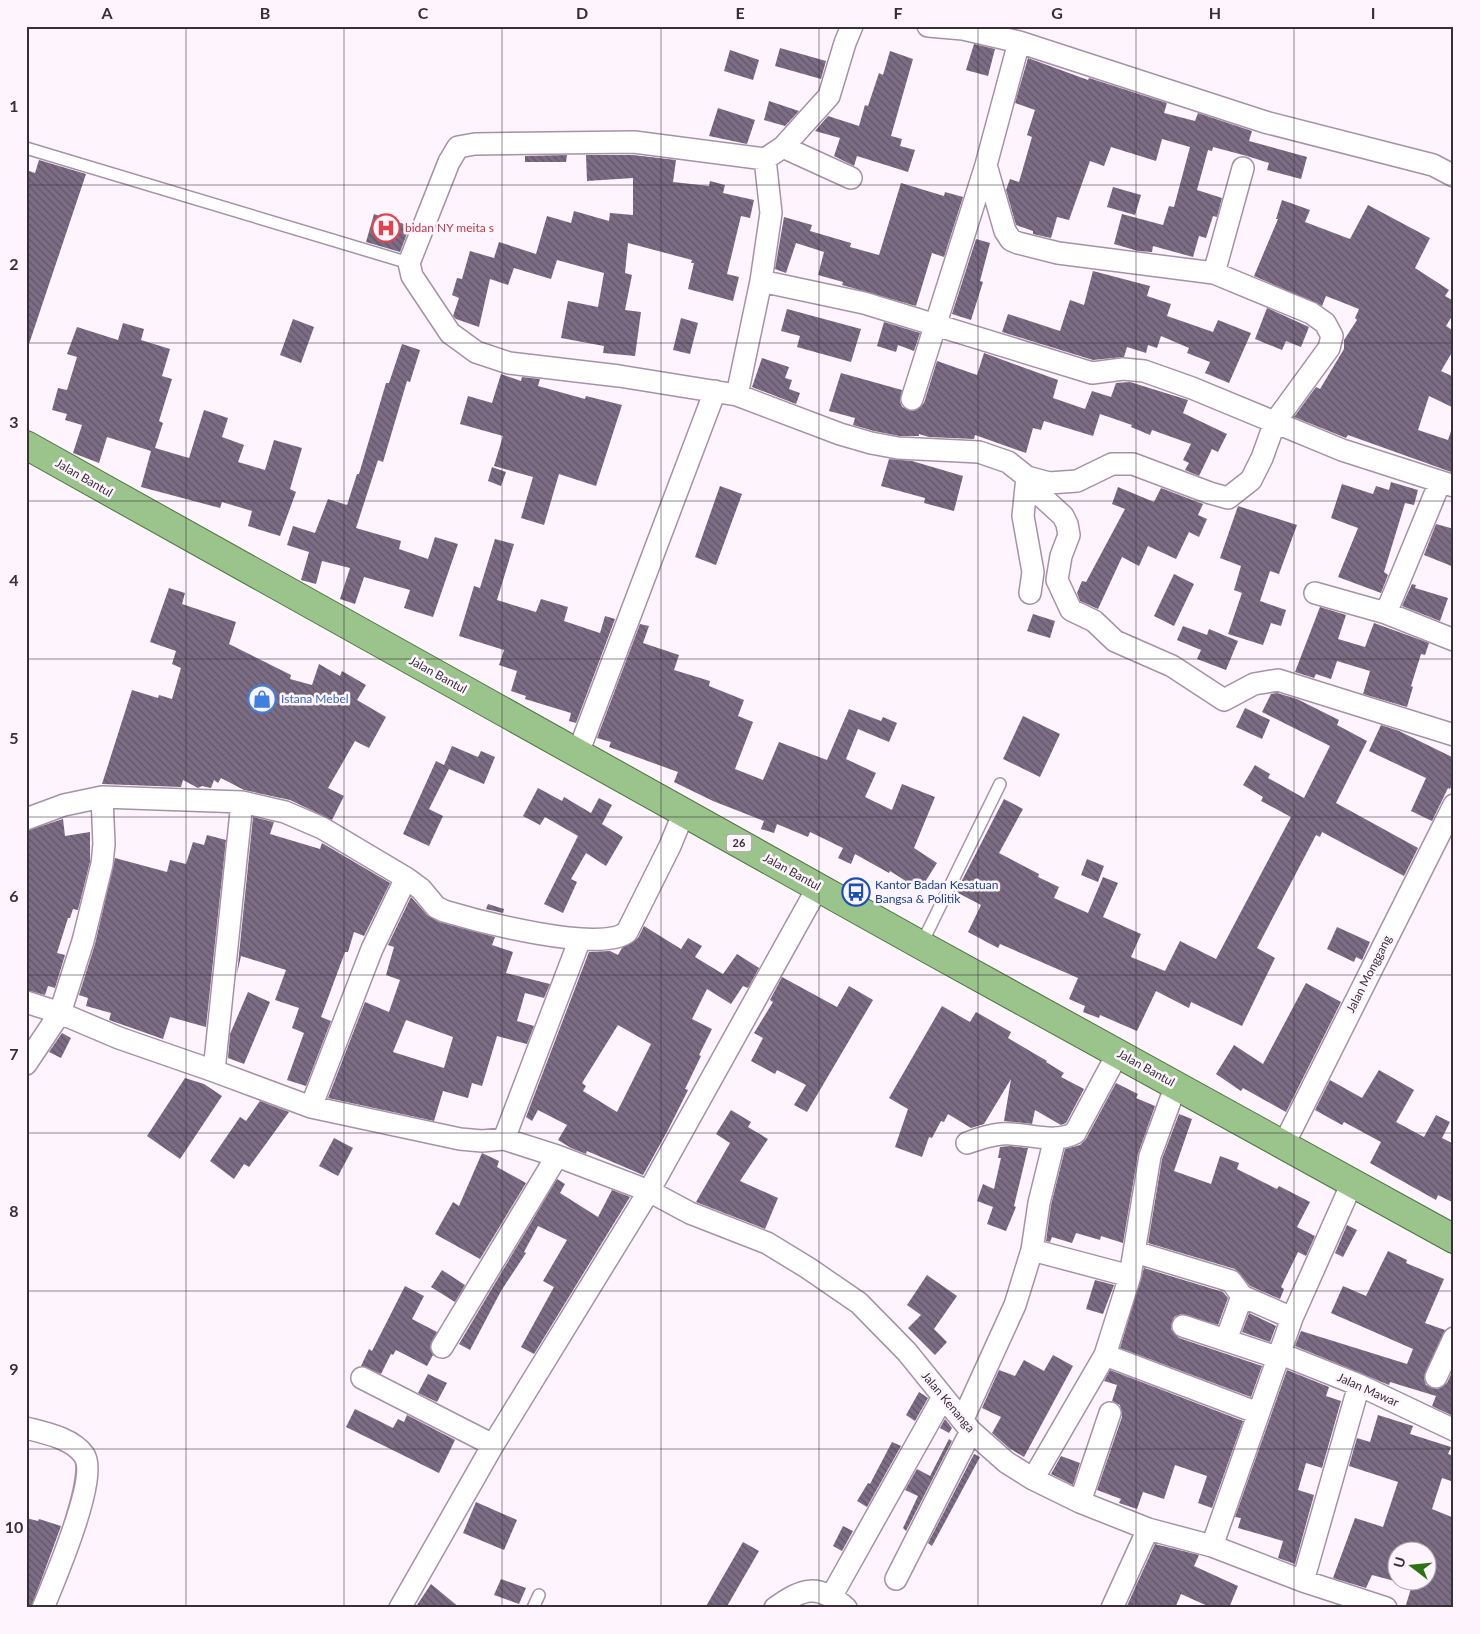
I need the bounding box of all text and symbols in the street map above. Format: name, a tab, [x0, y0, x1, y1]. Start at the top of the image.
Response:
text: A	[100, 3, 113, 22]
text: B	[260, 3, 270, 22]
text: C	[418, 3, 429, 22]
text: D	[576, 3, 588, 22]
text: E	[735, 3, 745, 22]
text: F	[893, 3, 903, 22]
text: G	[1051, 3, 1063, 22]
text: H	[1209, 3, 1221, 22]
text: I	[1371, 3, 1375, 22]
text: 1	[9, 96, 19, 115]
hospital icon: bidan NY meita s	[371, 213, 401, 243]
place label: bidan NY meita s	[405, 220, 494, 235]
text: 2	[9, 254, 19, 273]
text: 3	[9, 412, 19, 431]
street label: Jalan Bantul	[53, 455, 115, 500]
text: 4	[9, 570, 19, 589]
street label: Jalan Bantul	[407, 653, 470, 696]
shop icon: Istana Mebel	[247, 684, 277, 714]
place label: Istana Mebel	[281, 691, 349, 706]
text: 5	[9, 728, 19, 747]
road number: 26	[726, 834, 752, 851]
street label: Jalan Bantul	[761, 850, 824, 893]
bus stop icon: Kantor Badan Kesatuan Bangsa & Politik	[841, 877, 871, 907]
place label: Kantor Badan Kesatuan Bangsa & Politik	[875, 877, 998, 906]
text: 6	[9, 886, 19, 905]
street label: Jalan Monggang	[1343, 932, 1395, 1015]
text: 7	[9, 1044, 19, 1063]
street label: Jalan Bantul	[1115, 1046, 1178, 1089]
text: 8	[9, 1201, 19, 1220]
text: 9	[9, 1359, 19, 1378]
street label: Jalan Kenanga	[919, 1368, 978, 1435]
street label: Jalan Mawar	[1335, 1369, 1402, 1410]
text: 10	[5, 1517, 23, 1536]
north arrow	[1388, 1542, 1438, 1592]
text: U	[1389, 1555, 1409, 1570]

